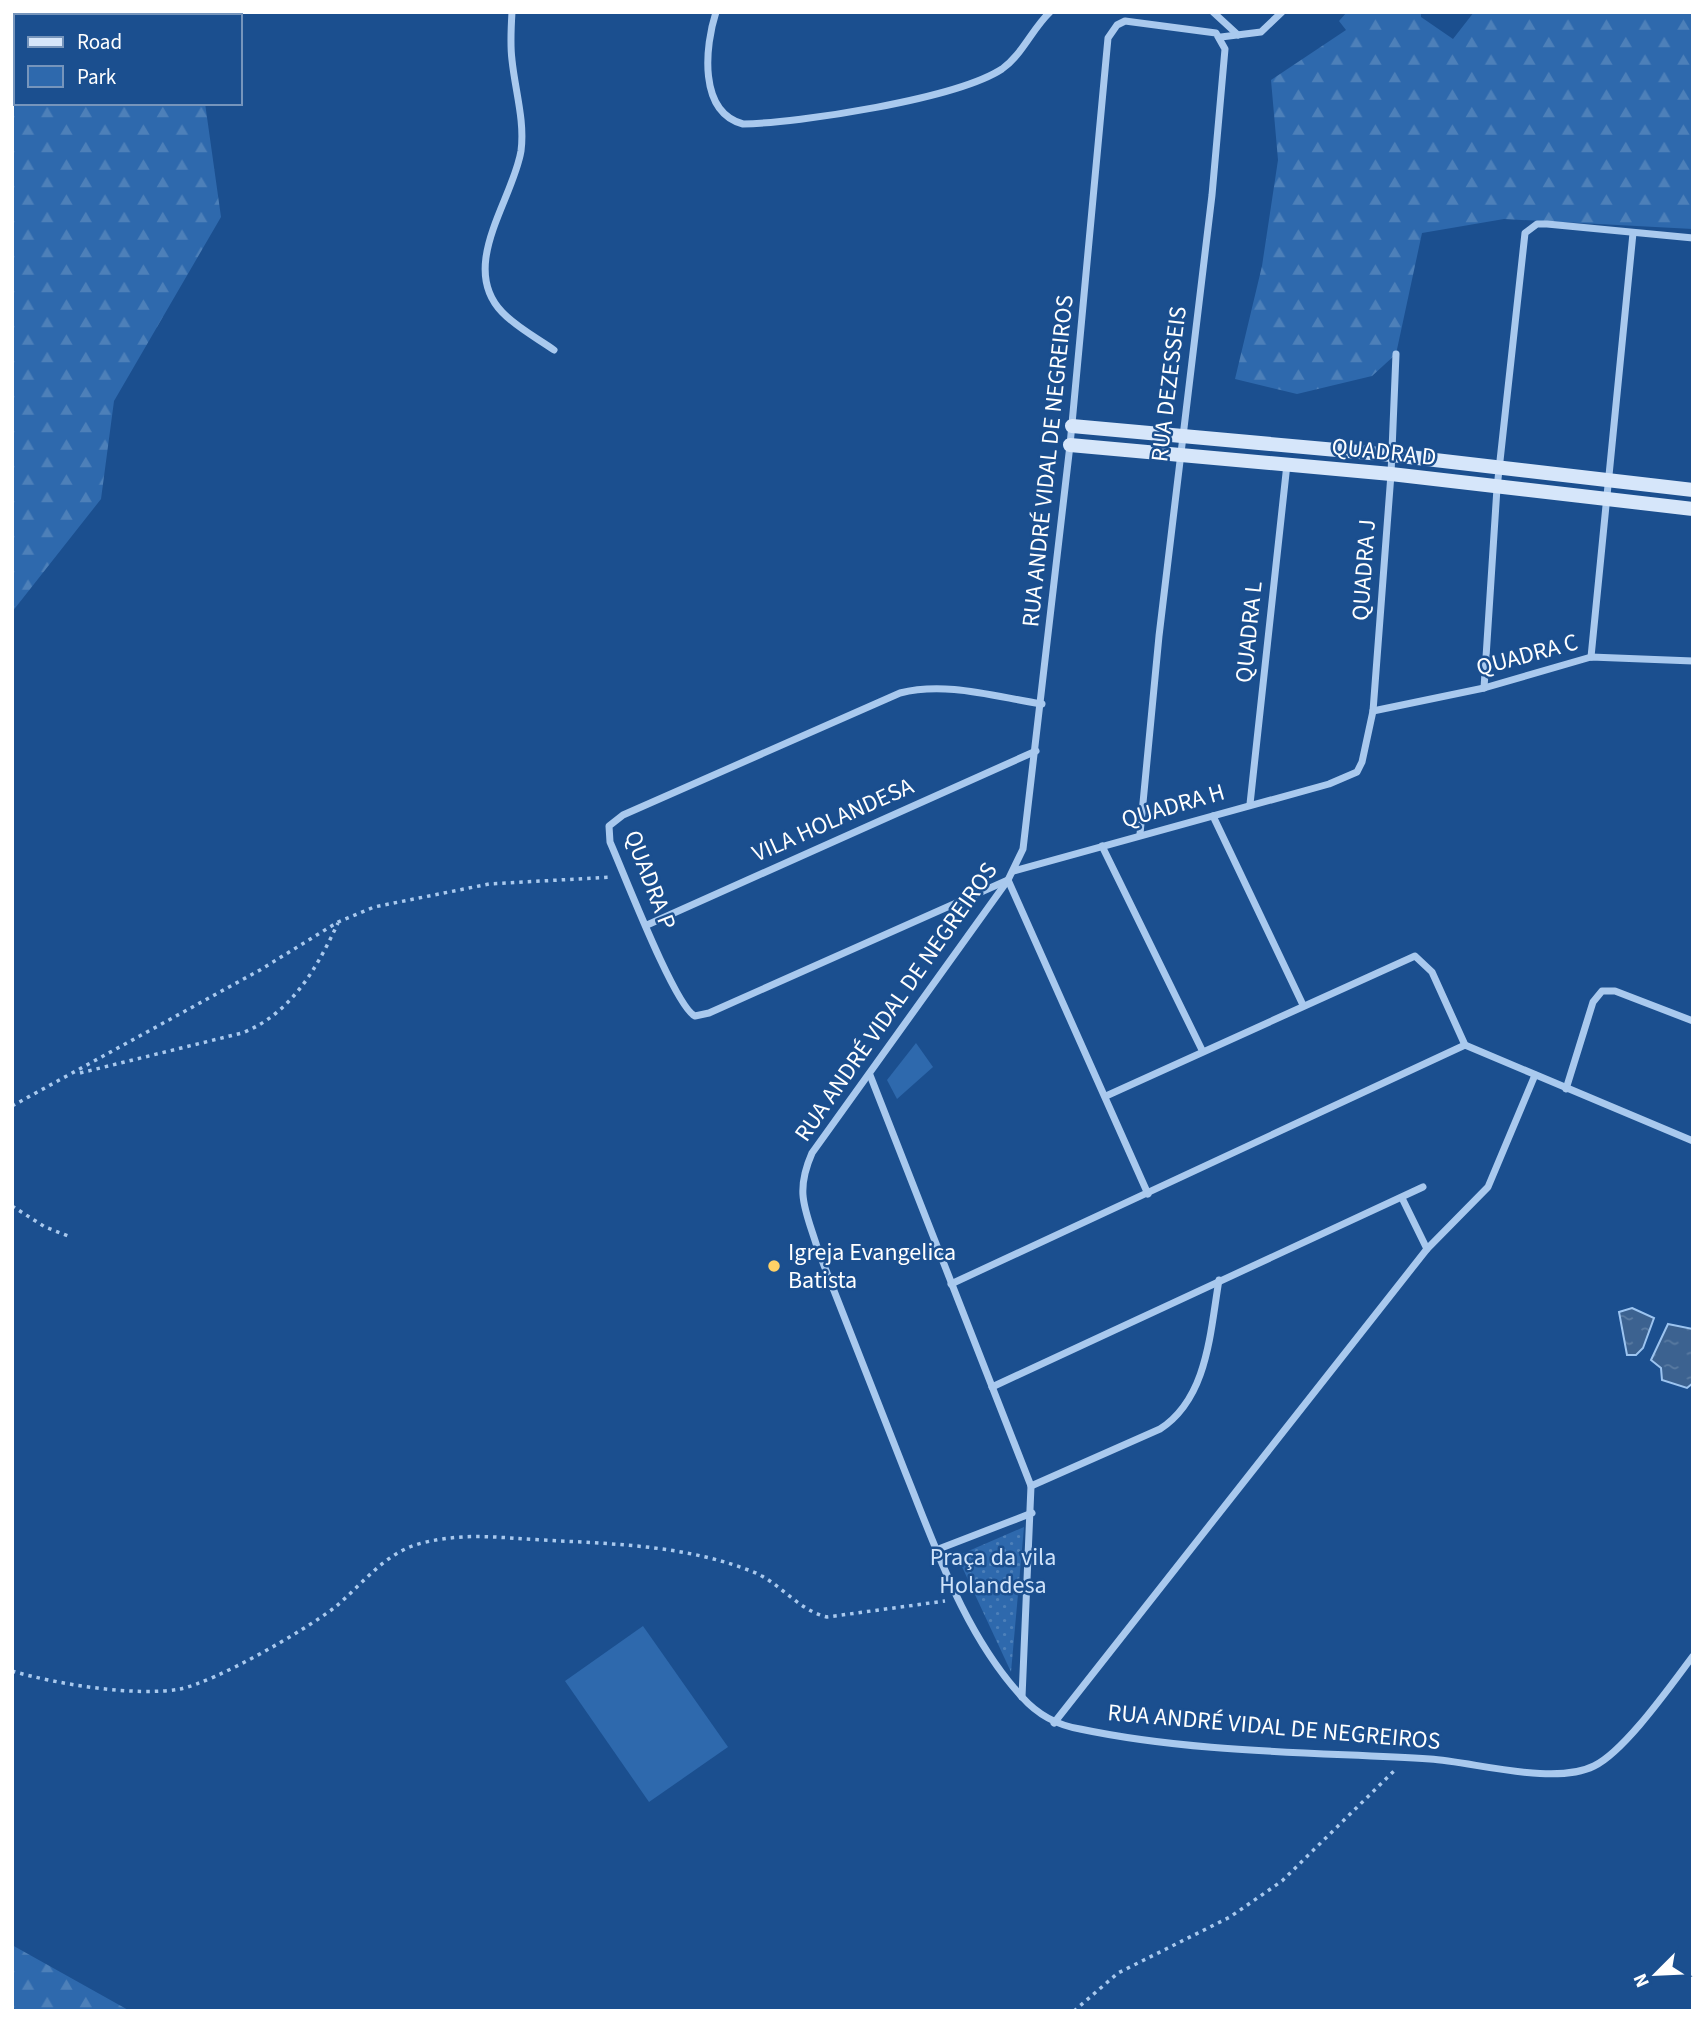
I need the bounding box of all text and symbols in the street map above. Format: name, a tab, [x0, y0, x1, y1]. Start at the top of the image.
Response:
legend	[14, 14, 242, 105]
text: Road	[77, 27, 122, 57]
text: Park	[77, 62, 117, 92]
street label: RUA ANDRÉ VIDAL DE NEGREIROS	[1013, 293, 1083, 629]
street label: RUA DEZESSEIS	[1142, 304, 1196, 464]
street label: QUADRA D	[1330, 429, 1438, 475]
street label: QUADRA J	[1343, 518, 1385, 622]
street label: QUADRA L	[1226, 579, 1272, 684]
street label: QUADRA C	[1472, 625, 1582, 685]
street label: VILA HOLANDESA	[747, 769, 919, 871]
street label: QUADRA H	[1117, 775, 1229, 837]
street label: QUADRA P	[615, 825, 685, 935]
street label: RUA ANDRÉ VIDAL DE NEGREIROS	[786, 855, 1006, 1149]
place label: Igreja Evangelica Batista	[788, 1235, 956, 1298]
marker: Igreja Evangelica Batista	[766, 1258, 782, 1274]
park label: Praça da vila Holandesa	[930, 1540, 1056, 1603]
street label: RUA ANDRÉ VIDAL DE NEGREIROS	[1106, 1695, 1442, 1759]
north arrow	[1621, 1939, 1691, 2009]
text: N	[1627, 1969, 1657, 1992]

